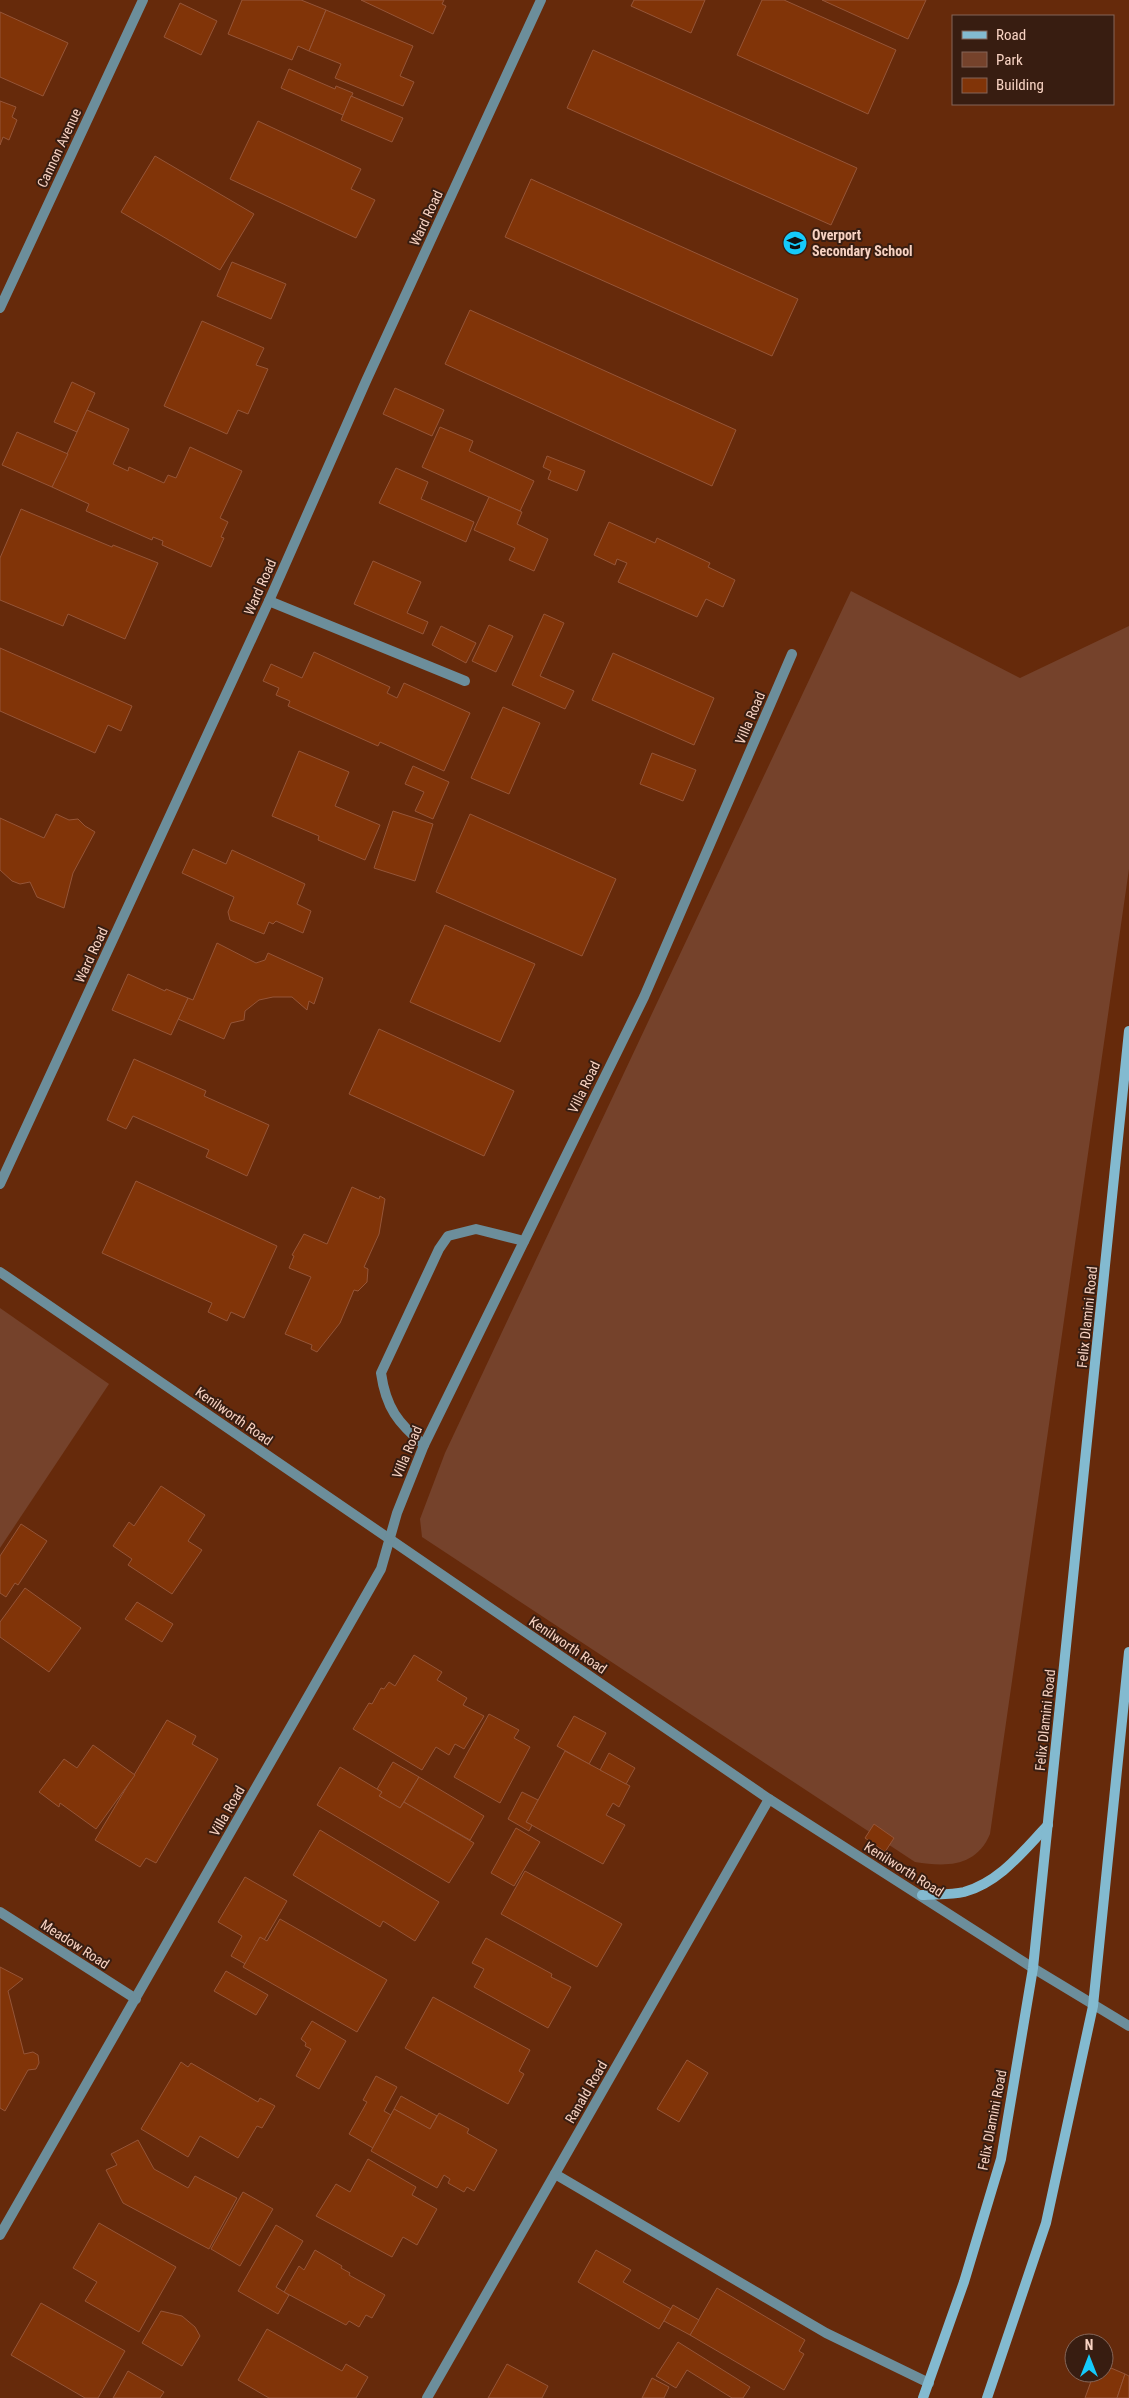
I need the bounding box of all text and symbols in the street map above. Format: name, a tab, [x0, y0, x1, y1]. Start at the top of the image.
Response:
legend	[952, 15, 1114, 105]
text: Road	[996, 26, 1026, 44]
text: Park	[996, 51, 1023, 69]
text: Building	[996, 76, 1044, 94]
street label: Cannon Avenue	[34, 105, 85, 190]
street label: Ward Road	[406, 188, 446, 248]
place label: Overport Secondary School	[812, 227, 913, 259]
school or university icon: Overport Secondary School	[782, 230, 808, 256]
street label: Ward Road	[241, 557, 279, 617]
street label: Villa Road	[732, 689, 768, 747]
street label: Ward Road	[71, 925, 111, 985]
street label: Villa Road	[565, 1059, 603, 1115]
street label: Felix Dlamini Road	[1074, 1265, 1100, 1369]
street label: Kenilworth Road	[192, 1384, 276, 1448]
street label: Villa Road	[389, 1423, 425, 1481]
street label: Kenilworth Road	[526, 1613, 610, 1677]
street label: Felix Dlamini Road	[1032, 1668, 1058, 1772]
street label: Villa Road	[206, 1783, 248, 1839]
street label: Kenilworth Road	[862, 1838, 946, 1900]
street label: Meadow Road	[38, 1916, 112, 1972]
street label: Ranald Road	[562, 2058, 610, 2126]
street label: Felix Dlamini Road	[974, 2068, 1010, 2172]
north arrow	[1064, 2333, 1114, 2383]
text: N	[1085, 2337, 1093, 2353]

